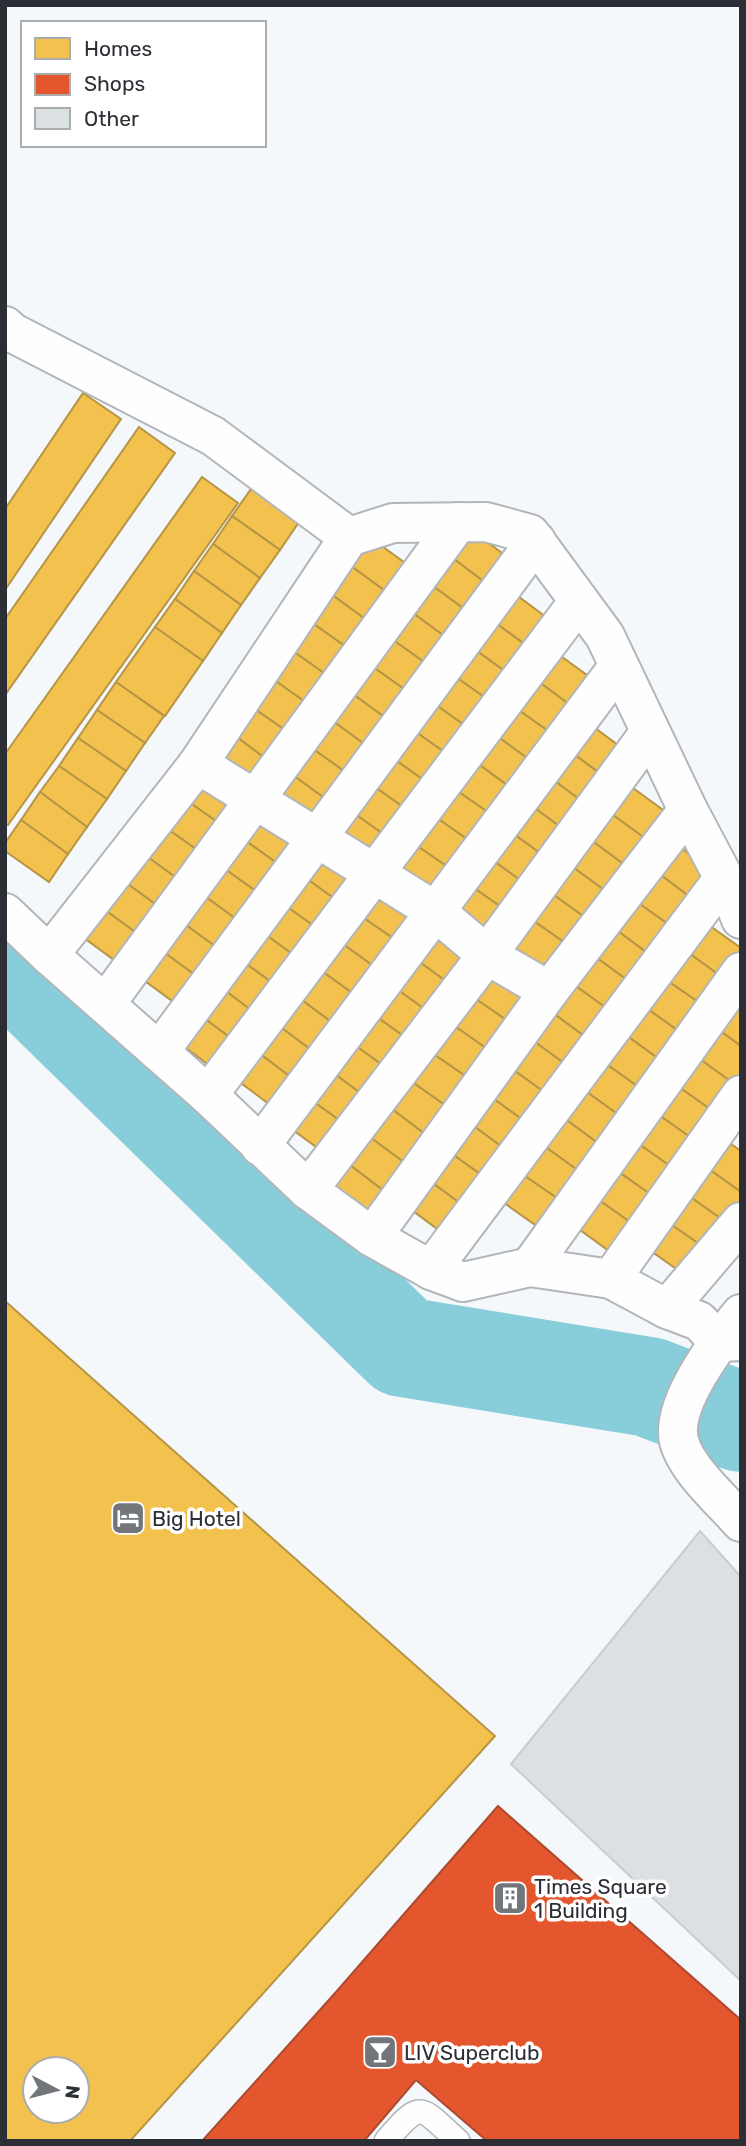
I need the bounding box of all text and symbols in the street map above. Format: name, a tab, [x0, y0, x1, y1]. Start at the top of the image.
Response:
legend	[21, 21, 266, 147]
text: Homes	[84, 36, 152, 61]
text: Shops	[84, 71, 145, 96]
text: Other	[84, 106, 139, 131]
hotel icon: Big Hotel	[109, 1499, 147, 1537]
place label: Big Hotel	[152, 1506, 241, 1531]
place label: Times Square 1 Building	[534, 1874, 667, 1923]
building icon: Times Square 1 Building	[491, 1879, 529, 1917]
bar icon: LIV Superclub	[361, 2033, 399, 2071]
place label: LIV Superclub	[404, 2040, 539, 2065]
north arrow	[21, 2055, 91, 2125]
text: N	[60, 2084, 85, 2100]

